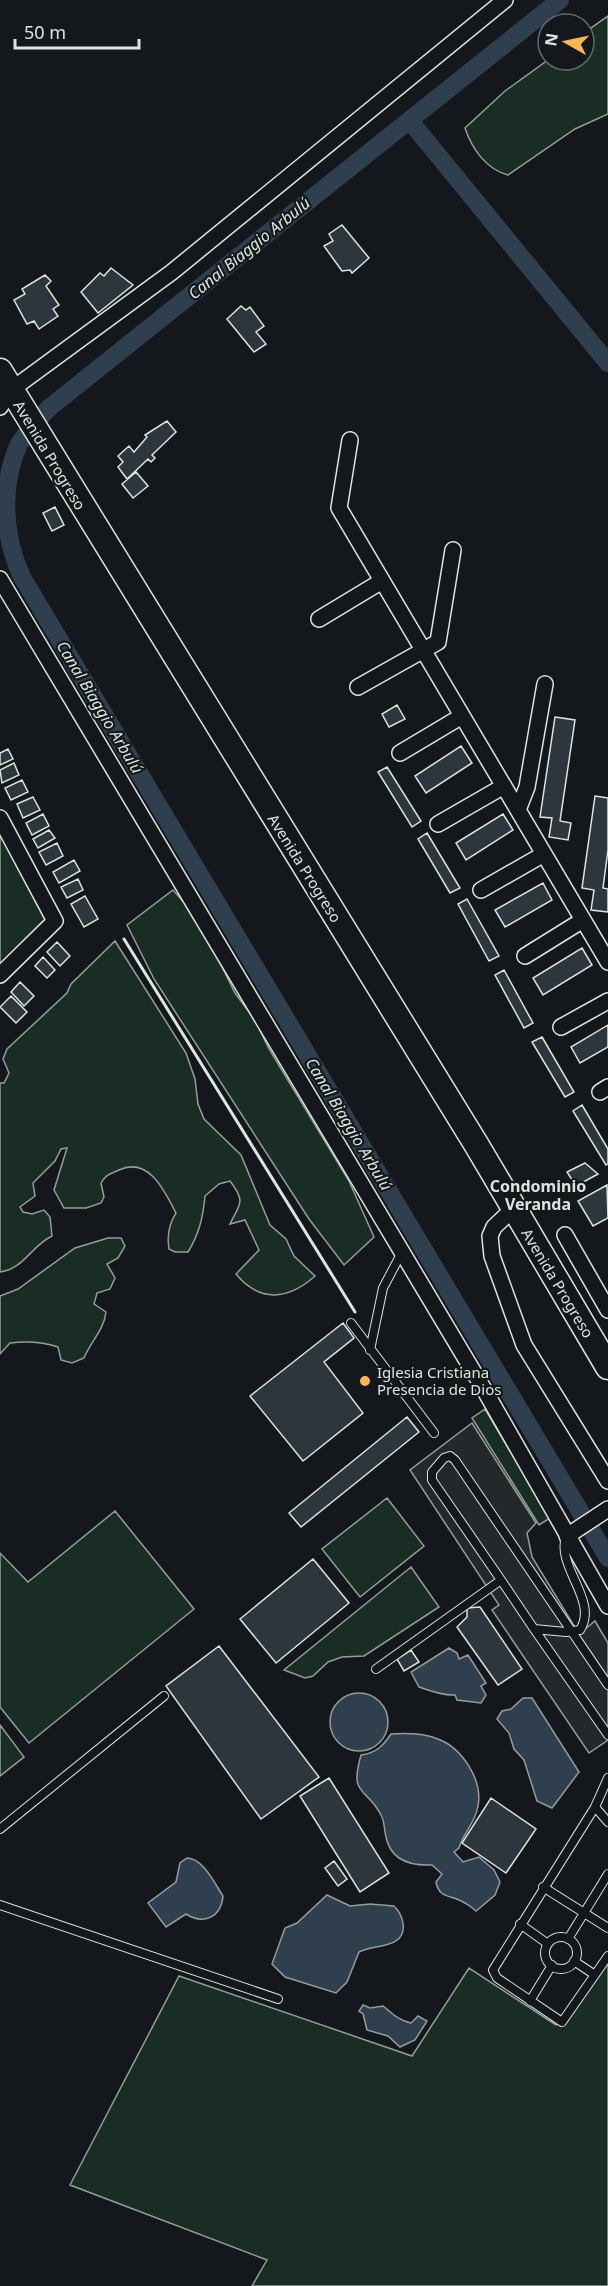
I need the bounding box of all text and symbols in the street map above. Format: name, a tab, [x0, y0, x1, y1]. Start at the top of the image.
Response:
scale bar	[15, 12, 140, 50]
north arrow	[536, 12, 596, 72]
text: 50 m	[24, 20, 66, 44]
text: N	[539, 32, 563, 48]
water label: Canal Biaggio Arbulú	[183, 192, 315, 304]
street label: Avenida Progreso	[9, 397, 91, 513]
water label: Canal Biaggio Arbulú	[52, 637, 148, 777]
street label: Avenida Progreso	[264, 810, 346, 926]
water label: Canal Biaggio Arbulú	[301, 1054, 397, 1194]
district label: Condominio Veranda	[490, 1175, 586, 1215]
street label: Avenida Progreso	[517, 1225, 599, 1341]
place label: Iglesia Cristiana Presencia de Dios	[377, 1362, 501, 1399]
marker: Iglesia Cristiana Presencia de Dios	[358, 1374, 372, 1388]

